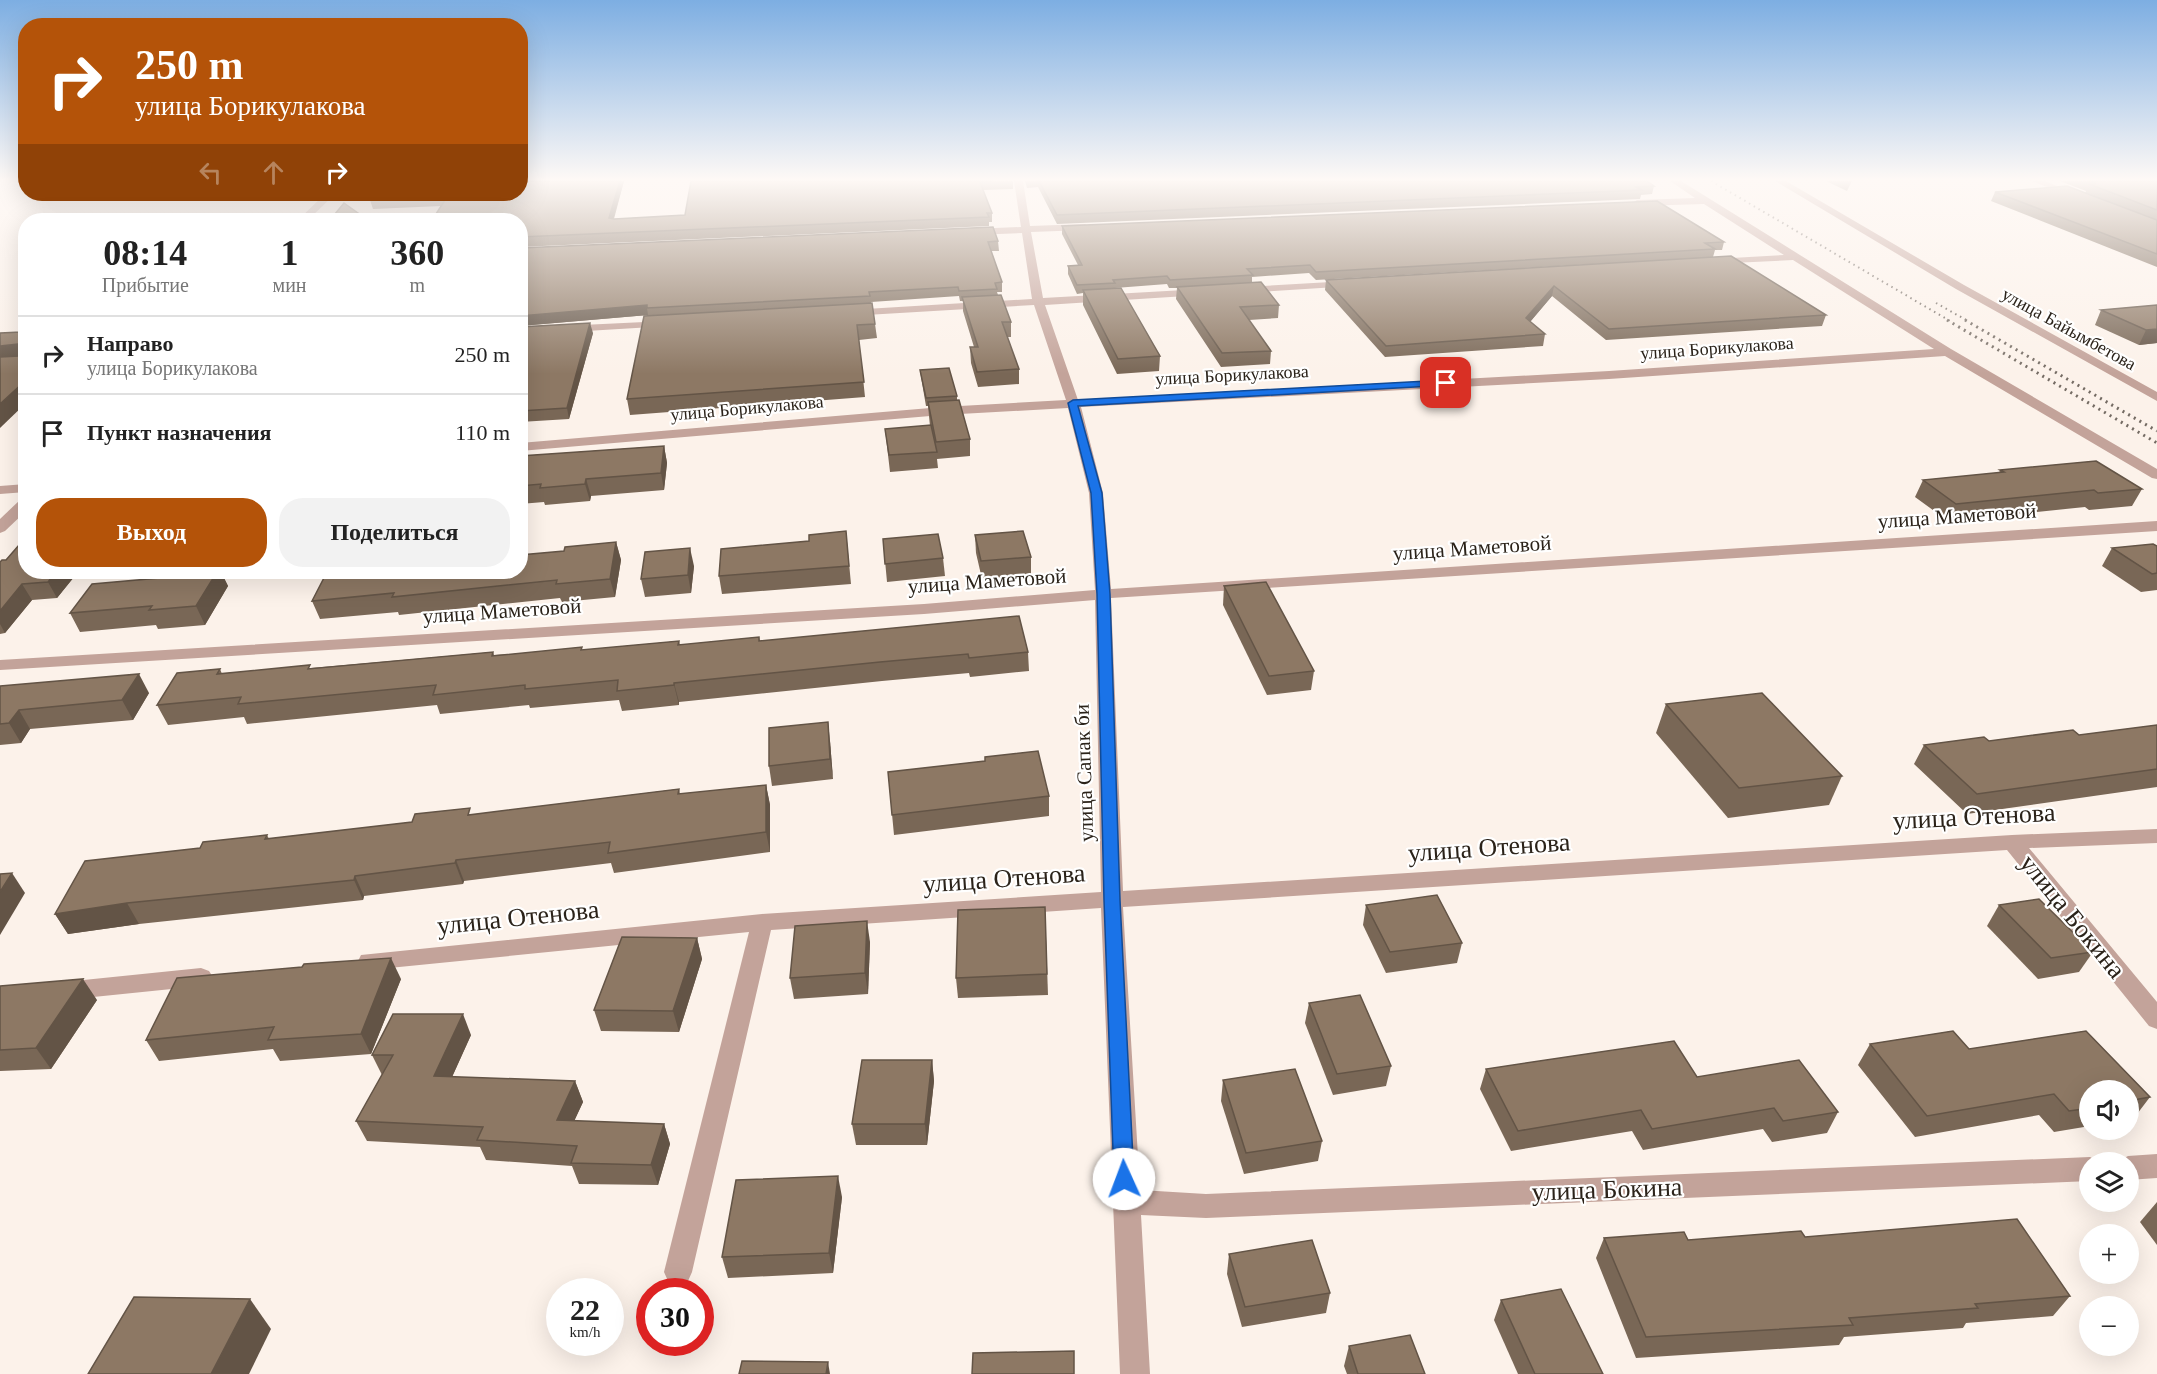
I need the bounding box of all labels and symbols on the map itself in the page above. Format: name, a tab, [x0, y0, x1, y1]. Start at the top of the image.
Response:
street label: улица Байымбетова	[1998, 284, 2140, 374]
street label: улица Борикулакова	[1640, 333, 1794, 363]
pin	[1420, 357, 1471, 408]
street label: улица Борикулакова	[1155, 361, 1309, 389]
street label: улица Борикулакова	[670, 391, 824, 425]
street label: улица Маметовой	[1877, 498, 2037, 534]
street label: улица Маметовой	[1392, 530, 1552, 566]
street label: улица Маметовой	[907, 563, 1067, 599]
street label: улица Маметовой	[422, 593, 582, 629]
street label: улица Сапак би	[1070, 704, 1098, 842]
street label: улица Отенова	[1892, 798, 2057, 835]
street label: улица Отенова	[1407, 827, 1572, 868]
street label: улица Бокина	[2014, 849, 2132, 984]
street label: улица Отенова	[922, 858, 1087, 899]
street label: улица Отенова	[436, 895, 601, 940]
position arrow	[1092, 1147, 1156, 1211]
street label: улица Бокина	[1531, 1172, 1683, 1207]
speed limit sign: 30	[636, 1278, 714, 1356]

